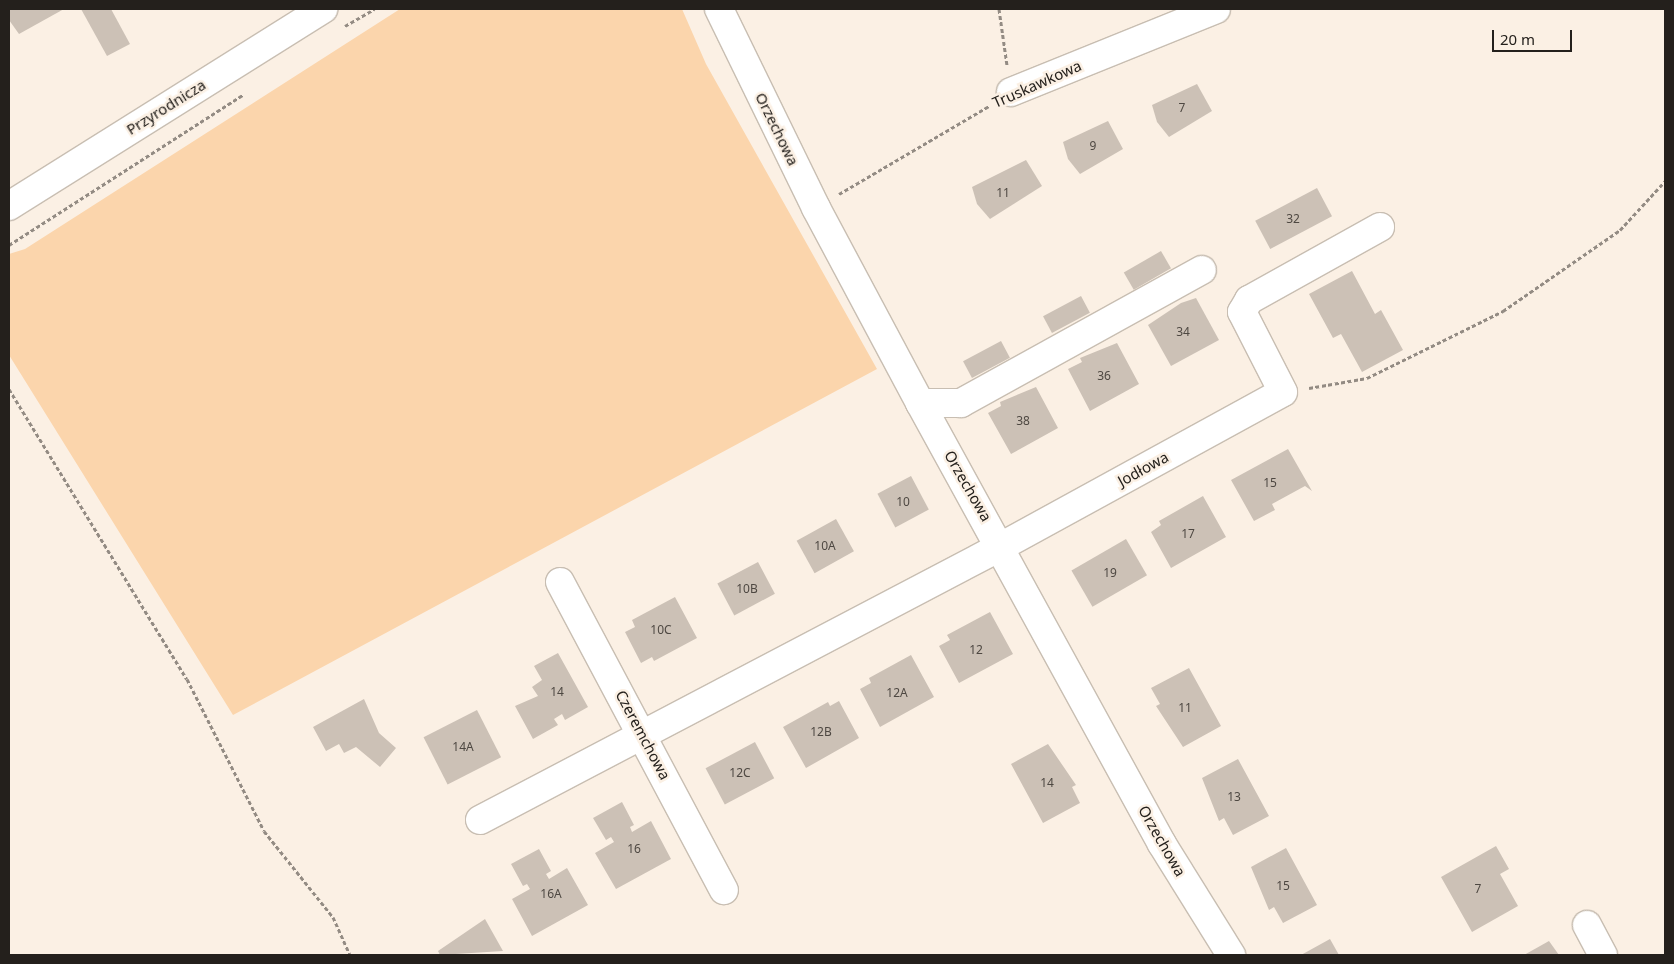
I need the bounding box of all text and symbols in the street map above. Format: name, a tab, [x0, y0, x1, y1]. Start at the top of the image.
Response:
scale bar	[1494, 20, 1574, 52]
text: 20 m	[1500, 29, 1535, 49]
street label: Truskawkowa	[990, 56, 1084, 112]
street label: Przyrodnicza	[123, 76, 209, 138]
street label: Orzechowa	[752, 90, 802, 168]
house number: 7	[1179, 101, 1185, 115]
house number: 9	[1090, 139, 1096, 153]
house number: 11	[996, 186, 1010, 200]
house number: 32	[1286, 212, 1300, 226]
house number: 34	[1176, 325, 1190, 339]
house number: 36	[1097, 369, 1111, 383]
house number: 38	[1016, 414, 1030, 428]
street label: Orzechowa	[940, 447, 996, 525]
street label: Jodłowa	[1114, 448, 1172, 490]
house number: 15	[1263, 476, 1277, 490]
house number: 10	[896, 495, 910, 509]
house number: 17	[1181, 527, 1195, 541]
house number: 10A	[814, 539, 836, 553]
house number: 19	[1103, 566, 1117, 580]
house number: 10B	[736, 582, 758, 596]
house number: 10C	[650, 623, 672, 637]
house number: 12	[969, 643, 983, 657]
house number: 14	[550, 685, 564, 699]
house number: 12A	[886, 686, 908, 700]
street label: Czeremchowa	[612, 687, 674, 783]
house number: 11	[1178, 701, 1192, 715]
house number: 12B	[810, 725, 832, 739]
house number: 14A	[452, 740, 474, 754]
house number: 12C	[729, 766, 751, 780]
house number: 14	[1040, 776, 1054, 790]
house number: 13	[1227, 790, 1241, 804]
street label: Orzechowa	[1134, 802, 1190, 880]
house number: 16	[627, 842, 641, 856]
house number: 15	[1276, 879, 1290, 893]
house number: 7	[1475, 882, 1481, 896]
house number: 16A	[540, 887, 562, 901]

